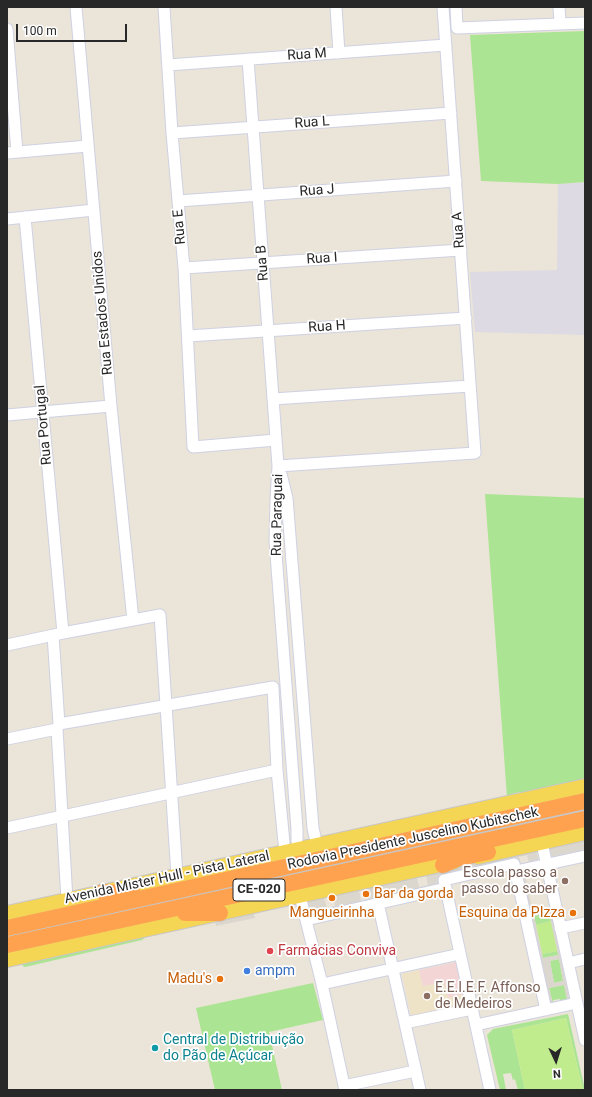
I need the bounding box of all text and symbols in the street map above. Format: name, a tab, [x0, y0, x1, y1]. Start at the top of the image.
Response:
scale bar	[18, 16, 129, 42]
text: 100 m	[23, 24, 57, 38]
street label: Rua M	[287, 45, 327, 65]
street label: Rua L	[294, 113, 330, 133]
street label: Rua J	[299, 181, 335, 201]
street label: Rua E	[170, 209, 190, 245]
street label: Rua A	[449, 211, 469, 249]
street label: Rua B	[253, 244, 273, 282]
street label: Rua Estados Unidos	[89, 250, 117, 376]
street label: Rua I	[306, 250, 338, 268]
street label: Rua H	[308, 317, 346, 337]
street label: Rua Portugal	[32, 384, 56, 466]
street label: Rua Paraguai	[269, 474, 287, 556]
street label: Rodovia Presidente Juscelino Kubitschek	[286, 804, 540, 874]
street label: Avenida Mister Hull - Pista Lateral	[63, 848, 271, 908]
place label: Escola passo a passo do saber	[461, 865, 557, 898]
marker: Escola passo a passo do saber	[560, 876, 570, 886]
road number: CE-020	[233, 879, 285, 901]
place label: Bar da gorda	[374, 886, 454, 902]
marker: Bar da gorda	[361, 889, 371, 899]
marker: Mangueirinha	[327, 893, 337, 903]
place label: Mangueirinha	[289, 905, 375, 921]
place label: Esquina da PIzza	[459, 905, 565, 921]
marker: Esquina da PIzza	[568, 908, 578, 918]
place label: Farmácias Conviva	[278, 943, 396, 959]
marker: Farmácias Conviva	[265, 946, 275, 956]
place label: ampm	[255, 963, 295, 979]
marker: ampm	[242, 966, 252, 976]
place label: Madu's	[167, 971, 212, 987]
marker: Madu's	[215, 974, 225, 984]
place label: E.E.I.E.F. Affonso de Medeiros	[435, 980, 541, 1012]
marker: E.E.I.E.F. Affonso de Medeiros	[422, 991, 432, 1001]
place label: Central de Distribuição do Pão de Açúcar	[163, 1032, 304, 1064]
north arrow	[536, 1041, 576, 1081]
marker: Central de Distribuição do Pão de Açúcar	[150, 1043, 160, 1053]
text: N	[553, 1067, 561, 1080]

